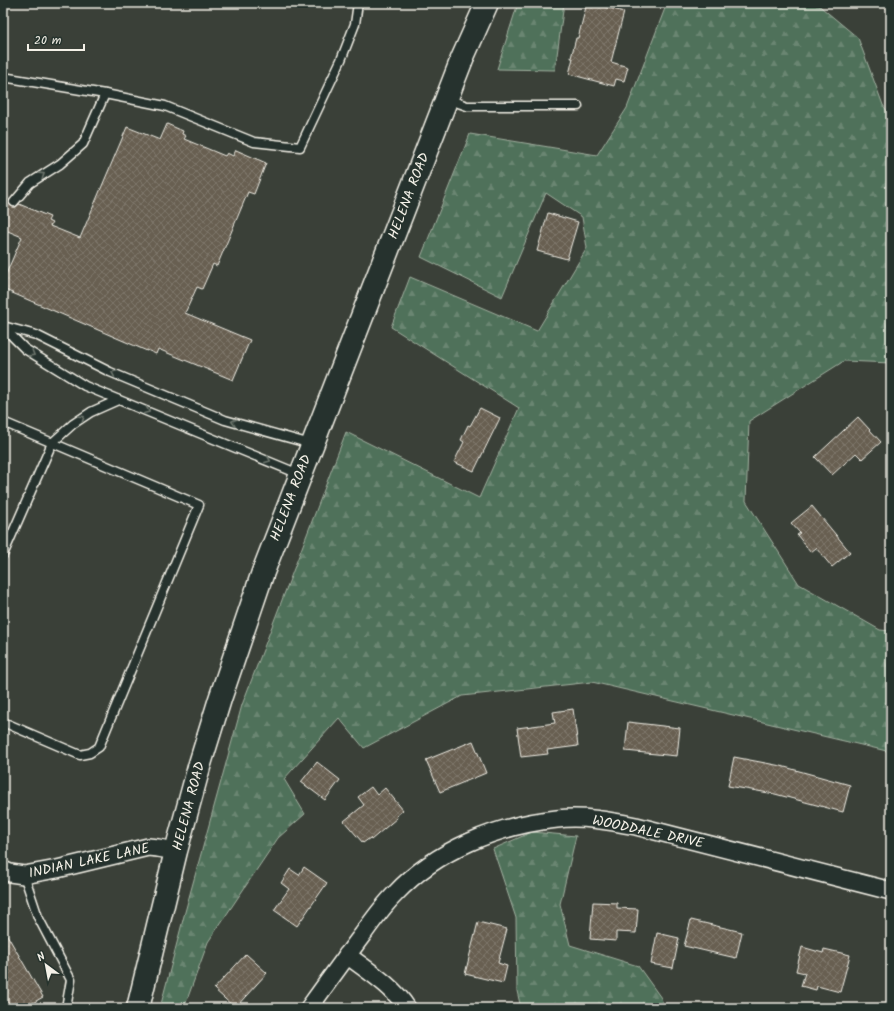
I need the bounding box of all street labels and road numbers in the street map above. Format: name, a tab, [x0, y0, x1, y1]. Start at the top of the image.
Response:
street label: HELENA ROAD	[382, 149, 436, 243]
street label: HELENA ROAD	[264, 451, 318, 545]
street label: HELENA ROAD	[167, 759, 211, 853]
street label: WOODDALE DRIVE	[590, 809, 706, 855]
street label: INDIAN LAKE LANE	[27, 837, 152, 885]

